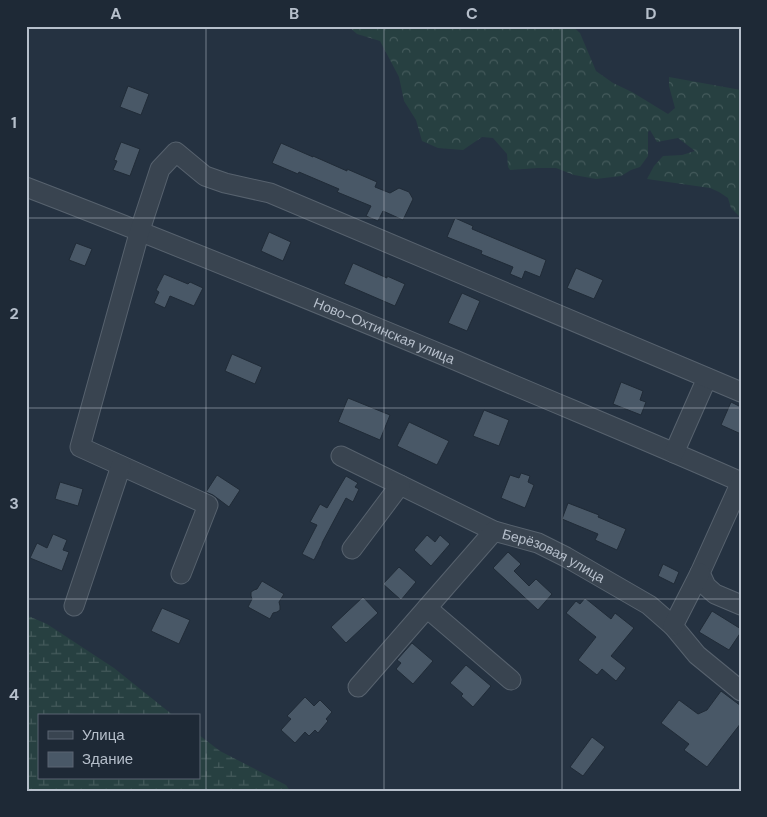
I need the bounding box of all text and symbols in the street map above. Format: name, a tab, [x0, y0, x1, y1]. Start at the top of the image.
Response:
text: A	[110, 3, 122, 24]
text: B	[289, 3, 299, 24]
text: C	[466, 3, 478, 24]
text: D	[645, 3, 657, 24]
text: 1	[11, 112, 17, 133]
street label: Ново-Охтинская улица	[311, 294, 458, 368]
text: 2	[9, 303, 19, 324]
text: 3	[9, 493, 19, 514]
street label: Берёзовая улица	[500, 525, 608, 587]
text: 4	[9, 684, 19, 705]
legend	[38, 714, 200, 780]
text: Улица	[82, 725, 125, 745]
text: Здание	[82, 749, 133, 769]

